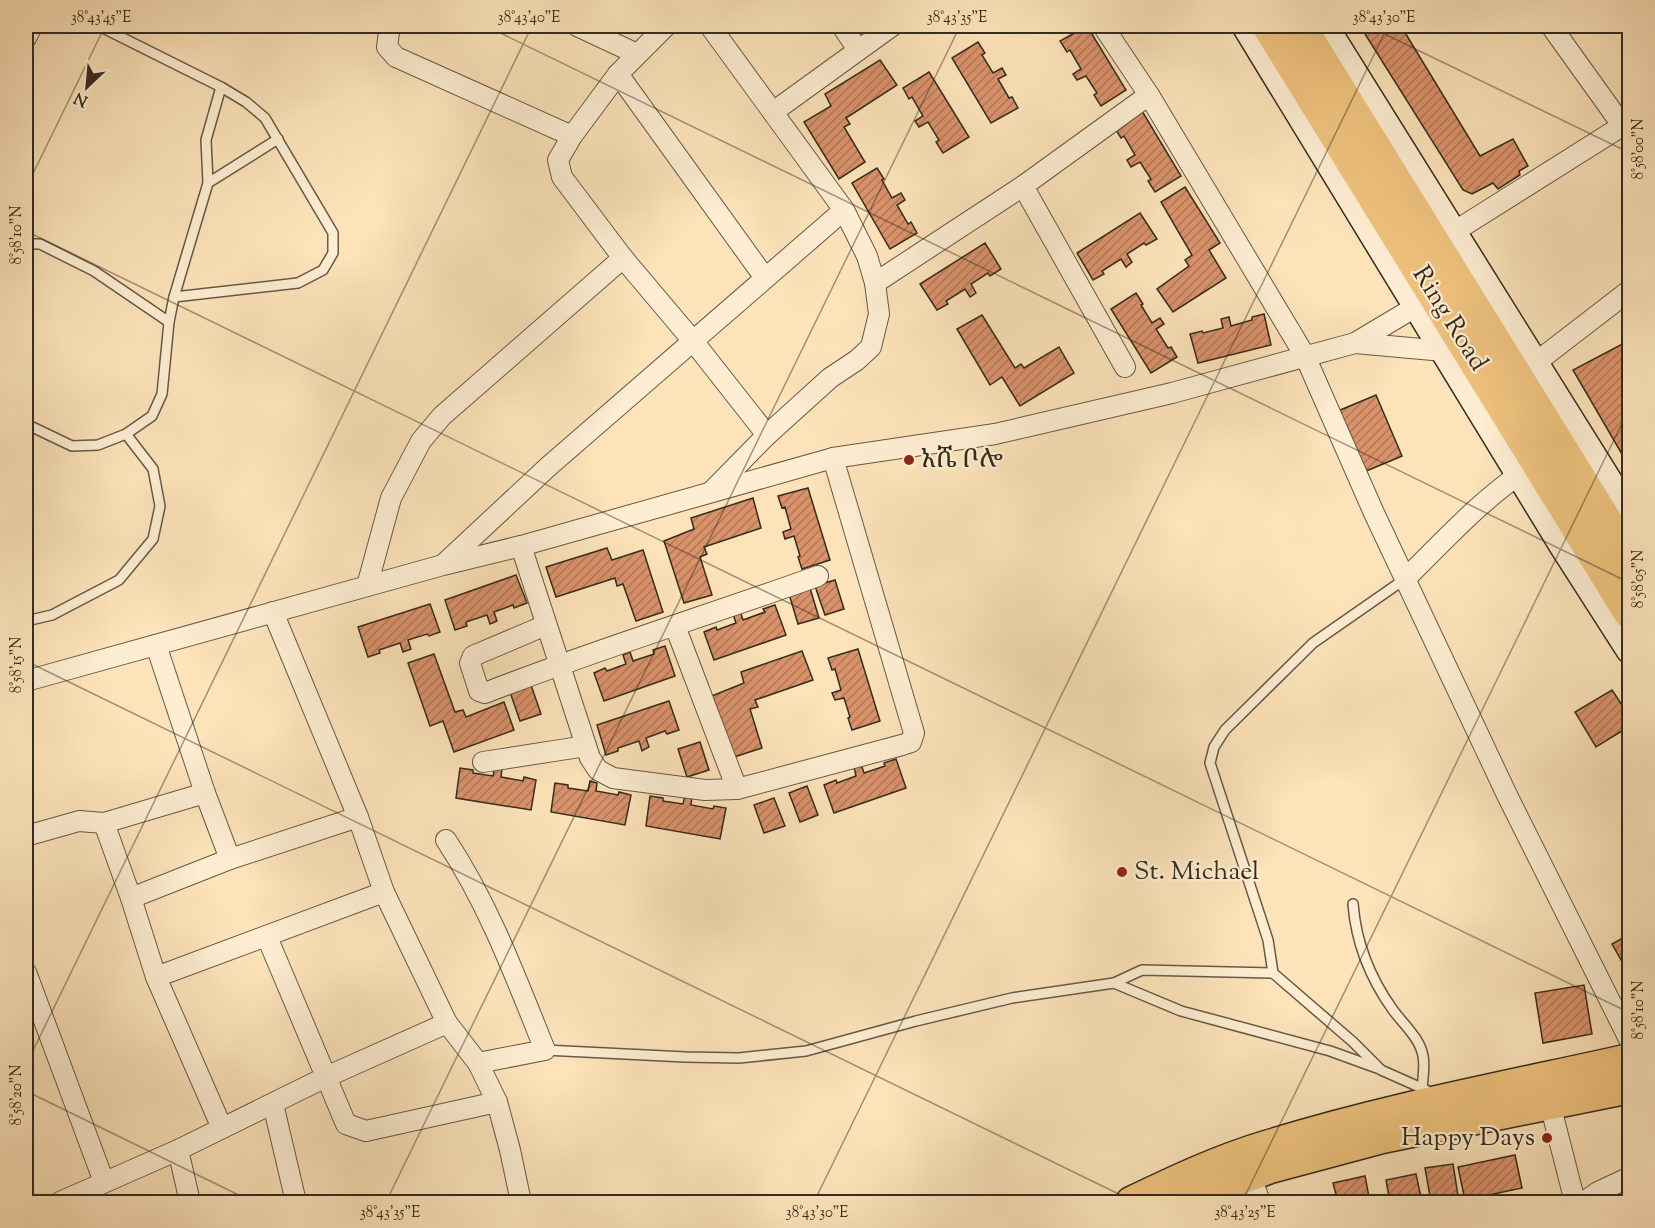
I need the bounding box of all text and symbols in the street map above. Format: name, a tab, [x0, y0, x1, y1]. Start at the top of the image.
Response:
text: 38°43'45"E	[71, 8, 131, 29]
text: 38°43'40"E	[498, 8, 560, 29]
text: 38°43'35"E	[927, 8, 987, 29]
text: 38°43'30"E	[1353, 8, 1415, 29]
north arrow	[57, 57, 117, 117]
text: N	[71, 85, 92, 111]
text: 8°58'00"N	[1629, 119, 1650, 179]
text: 8°58'10"N	[7, 206, 28, 264]
street label: Ring Road	[1402, 259, 1496, 379]
place label: አሼ ቦሎ	[921, 442, 1003, 479]
marker: አሼ ቦሎ	[902, 453, 916, 467]
text: 8°58'05"N	[1629, 550, 1650, 608]
text: 8°58'15"N	[7, 637, 28, 693]
place label: St. Michael	[1134, 854, 1259, 891]
marker: St. Michael	[1115, 865, 1129, 879]
text: 8°58'10"N	[1629, 981, 1650, 1039]
text: 8°58'20"N	[7, 1065, 28, 1125]
place label: Happy Days	[1401, 1120, 1535, 1157]
marker: Happy Days	[1540, 1131, 1554, 1145]
text: 38°43'35"E	[360, 1203, 420, 1224]
text: 38°43'30"E	[786, 1203, 848, 1224]
text: 38°43'25"E	[1214, 1203, 1276, 1224]

